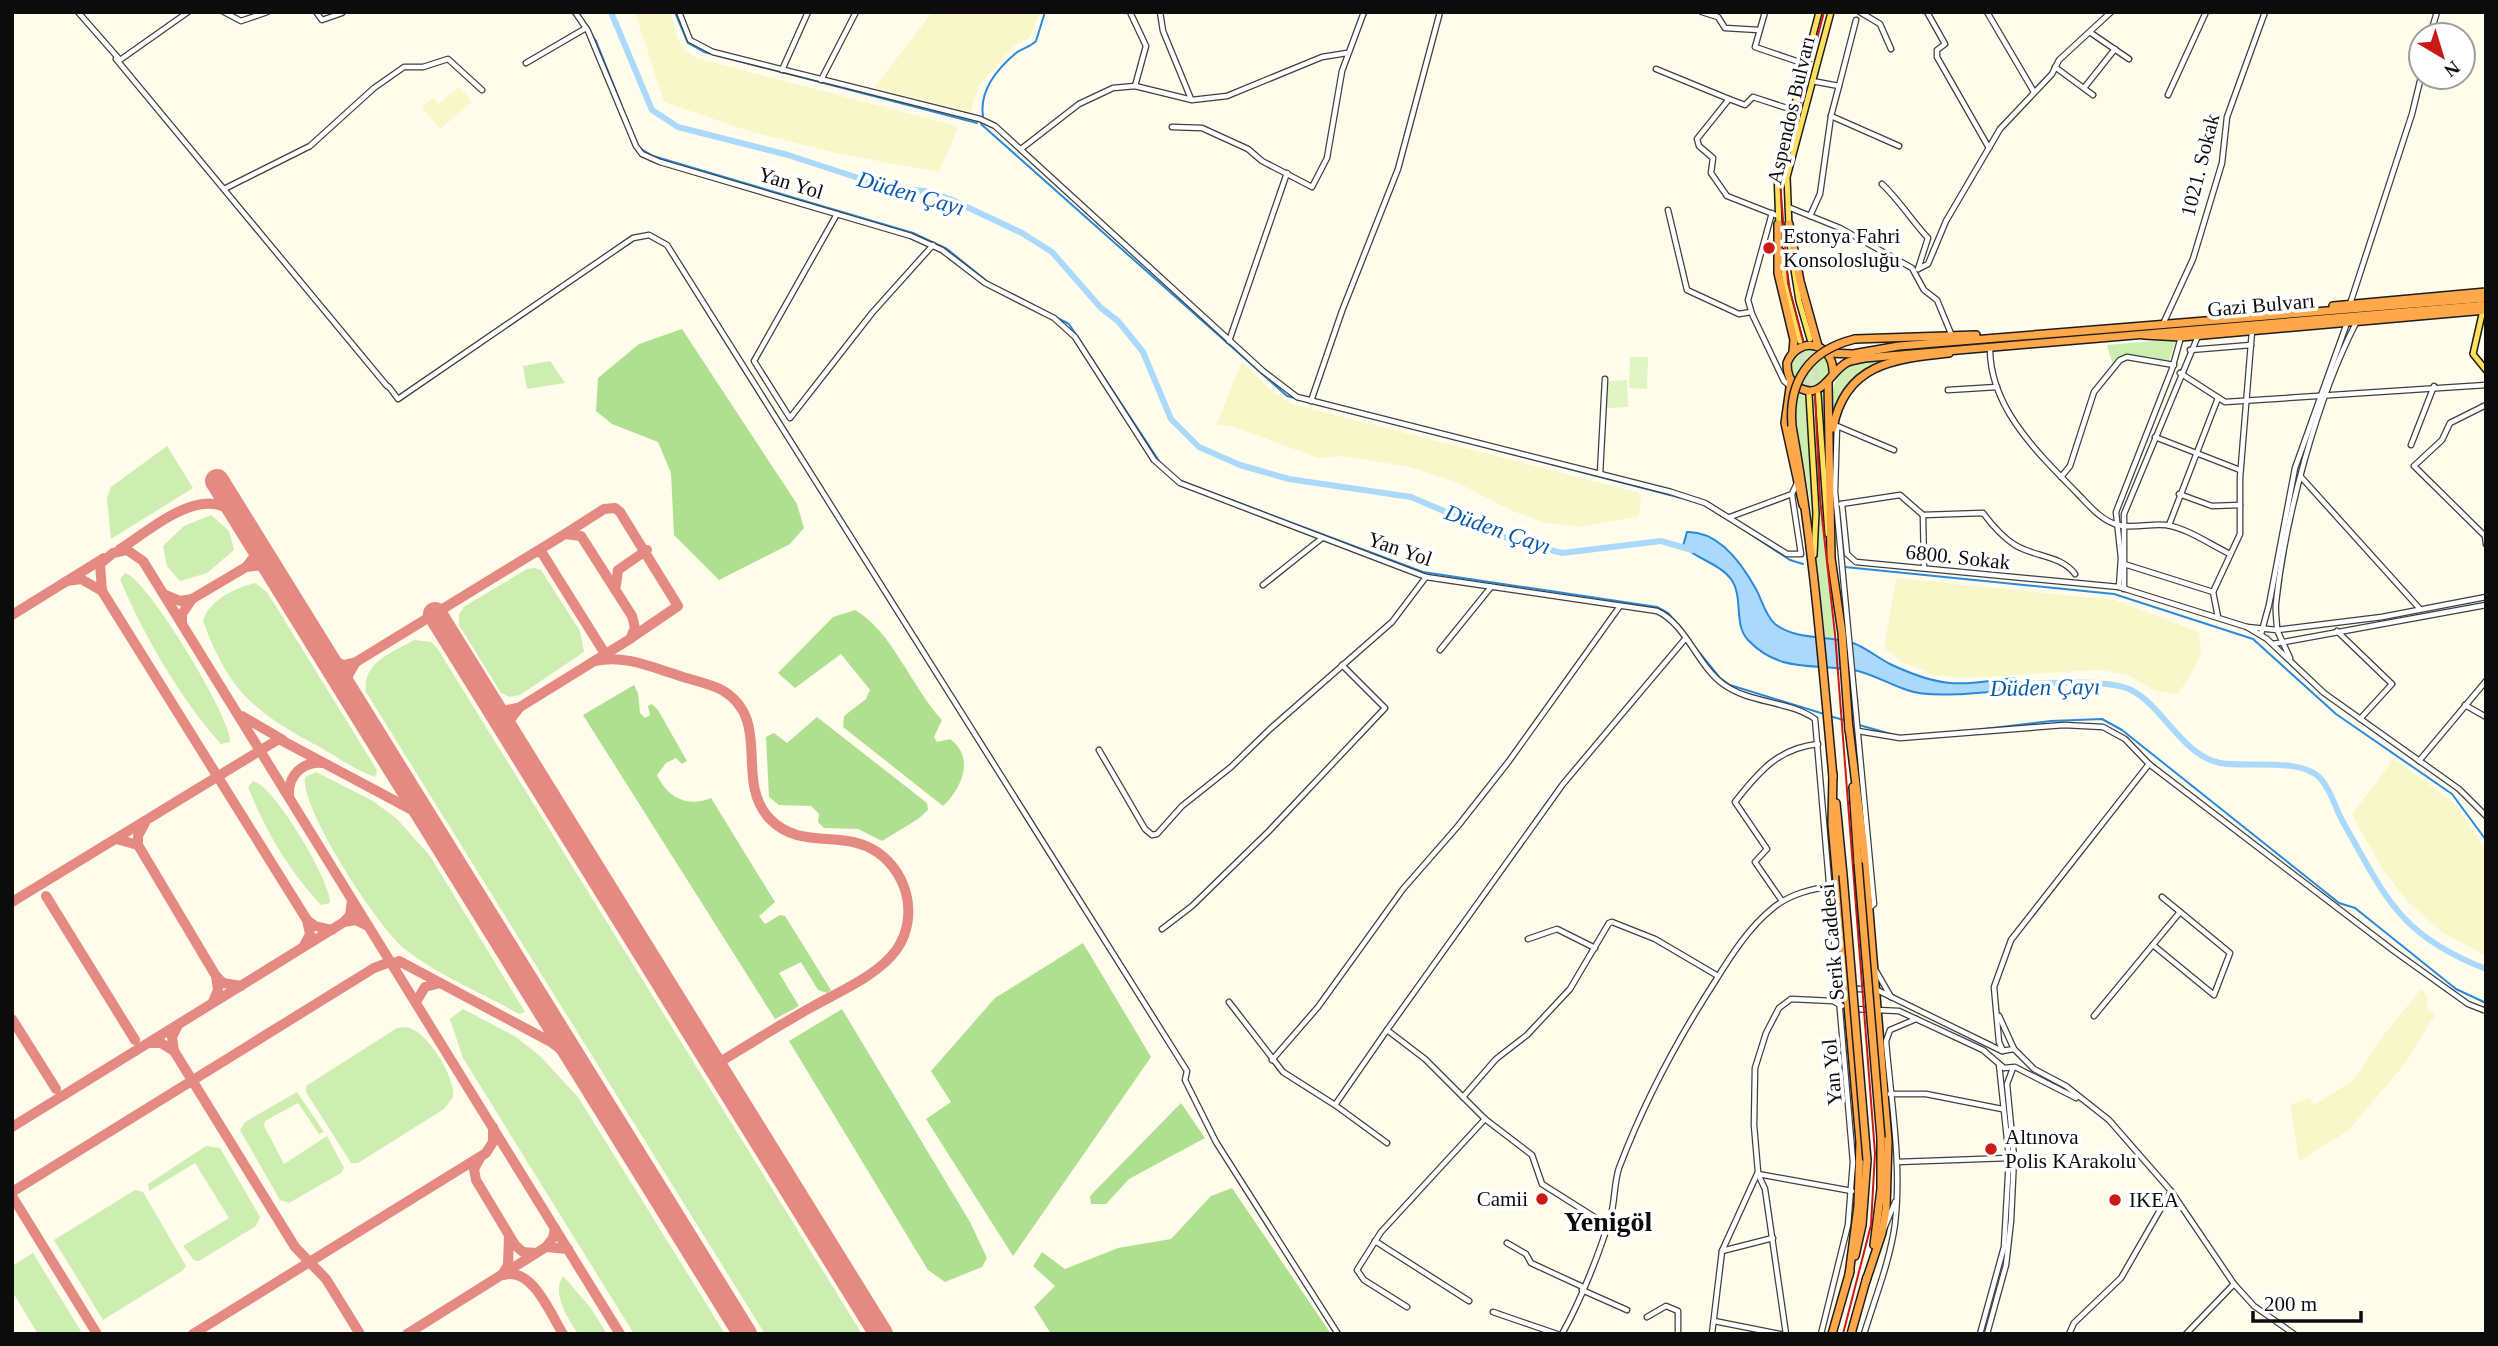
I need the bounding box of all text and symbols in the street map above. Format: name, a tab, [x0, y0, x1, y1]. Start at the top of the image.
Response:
north arrow	[2407, 21, 2477, 91]
street label: Aspendos Bulvarı	[1762, 34, 1820, 186]
text: N	[2440, 57, 2464, 82]
street label: 1021. Sokak	[2176, 111, 2224, 219]
street label: Yan Yol	[756, 162, 827, 204]
water label: Düden Çayı	[853, 166, 967, 221]
place label: Estonya Fahri Konsolosluğu	[1783, 224, 1900, 272]
marker: Estonya Fahri Konsolosluğu	[1761, 240, 1777, 256]
street label: Gazi Bulvarı	[2206, 288, 2316, 322]
water label: Düden Çayı	[1441, 499, 1554, 559]
street label: Yan Yol	[1365, 527, 1436, 571]
street label: 6800. Sokak	[1905, 540, 2012, 574]
water label: Düden Çayı	[1989, 674, 2100, 701]
street label: Serik Caddesi	[1815, 882, 1849, 1001]
street label: Yan Yol	[1817, 1038, 1847, 1106]
place label: Altınova Polis KArakolu	[2005, 1125, 2137, 1173]
marker: Altınova Polis KArakolu	[1983, 1141, 1999, 1157]
place label: Camii	[1477, 1187, 1528, 1211]
place label: IKEA	[2129, 1188, 2180, 1212]
marker: Camii	[1534, 1191, 1550, 1207]
marker: IKEA	[2107, 1192, 2123, 1208]
district label: Yenigöl	[1564, 1206, 1653, 1237]
scale bar	[2253, 1280, 2362, 1324]
text: 200 m	[2264, 1292, 2317, 1316]

